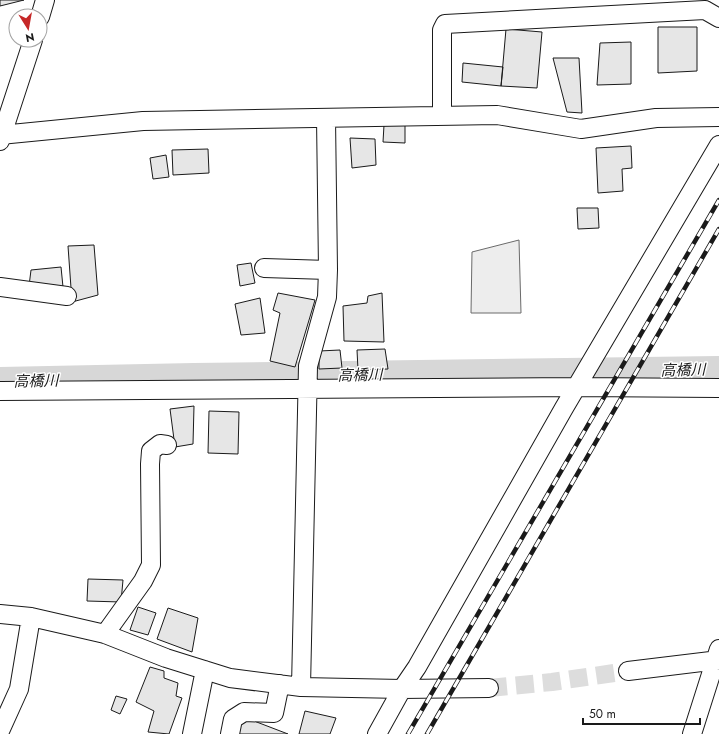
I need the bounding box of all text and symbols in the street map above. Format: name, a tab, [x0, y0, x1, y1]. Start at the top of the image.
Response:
north arrow	[8, 8, 48, 48]
text: N	[24, 29, 36, 47]
water label: 高橋川	[660, 359, 708, 381]
water label: 高橋川	[337, 364, 385, 386]
water label: 高橋川	[13, 370, 61, 392]
scale bar	[583, 700, 700, 726]
text: 50 m	[589, 705, 616, 723]

